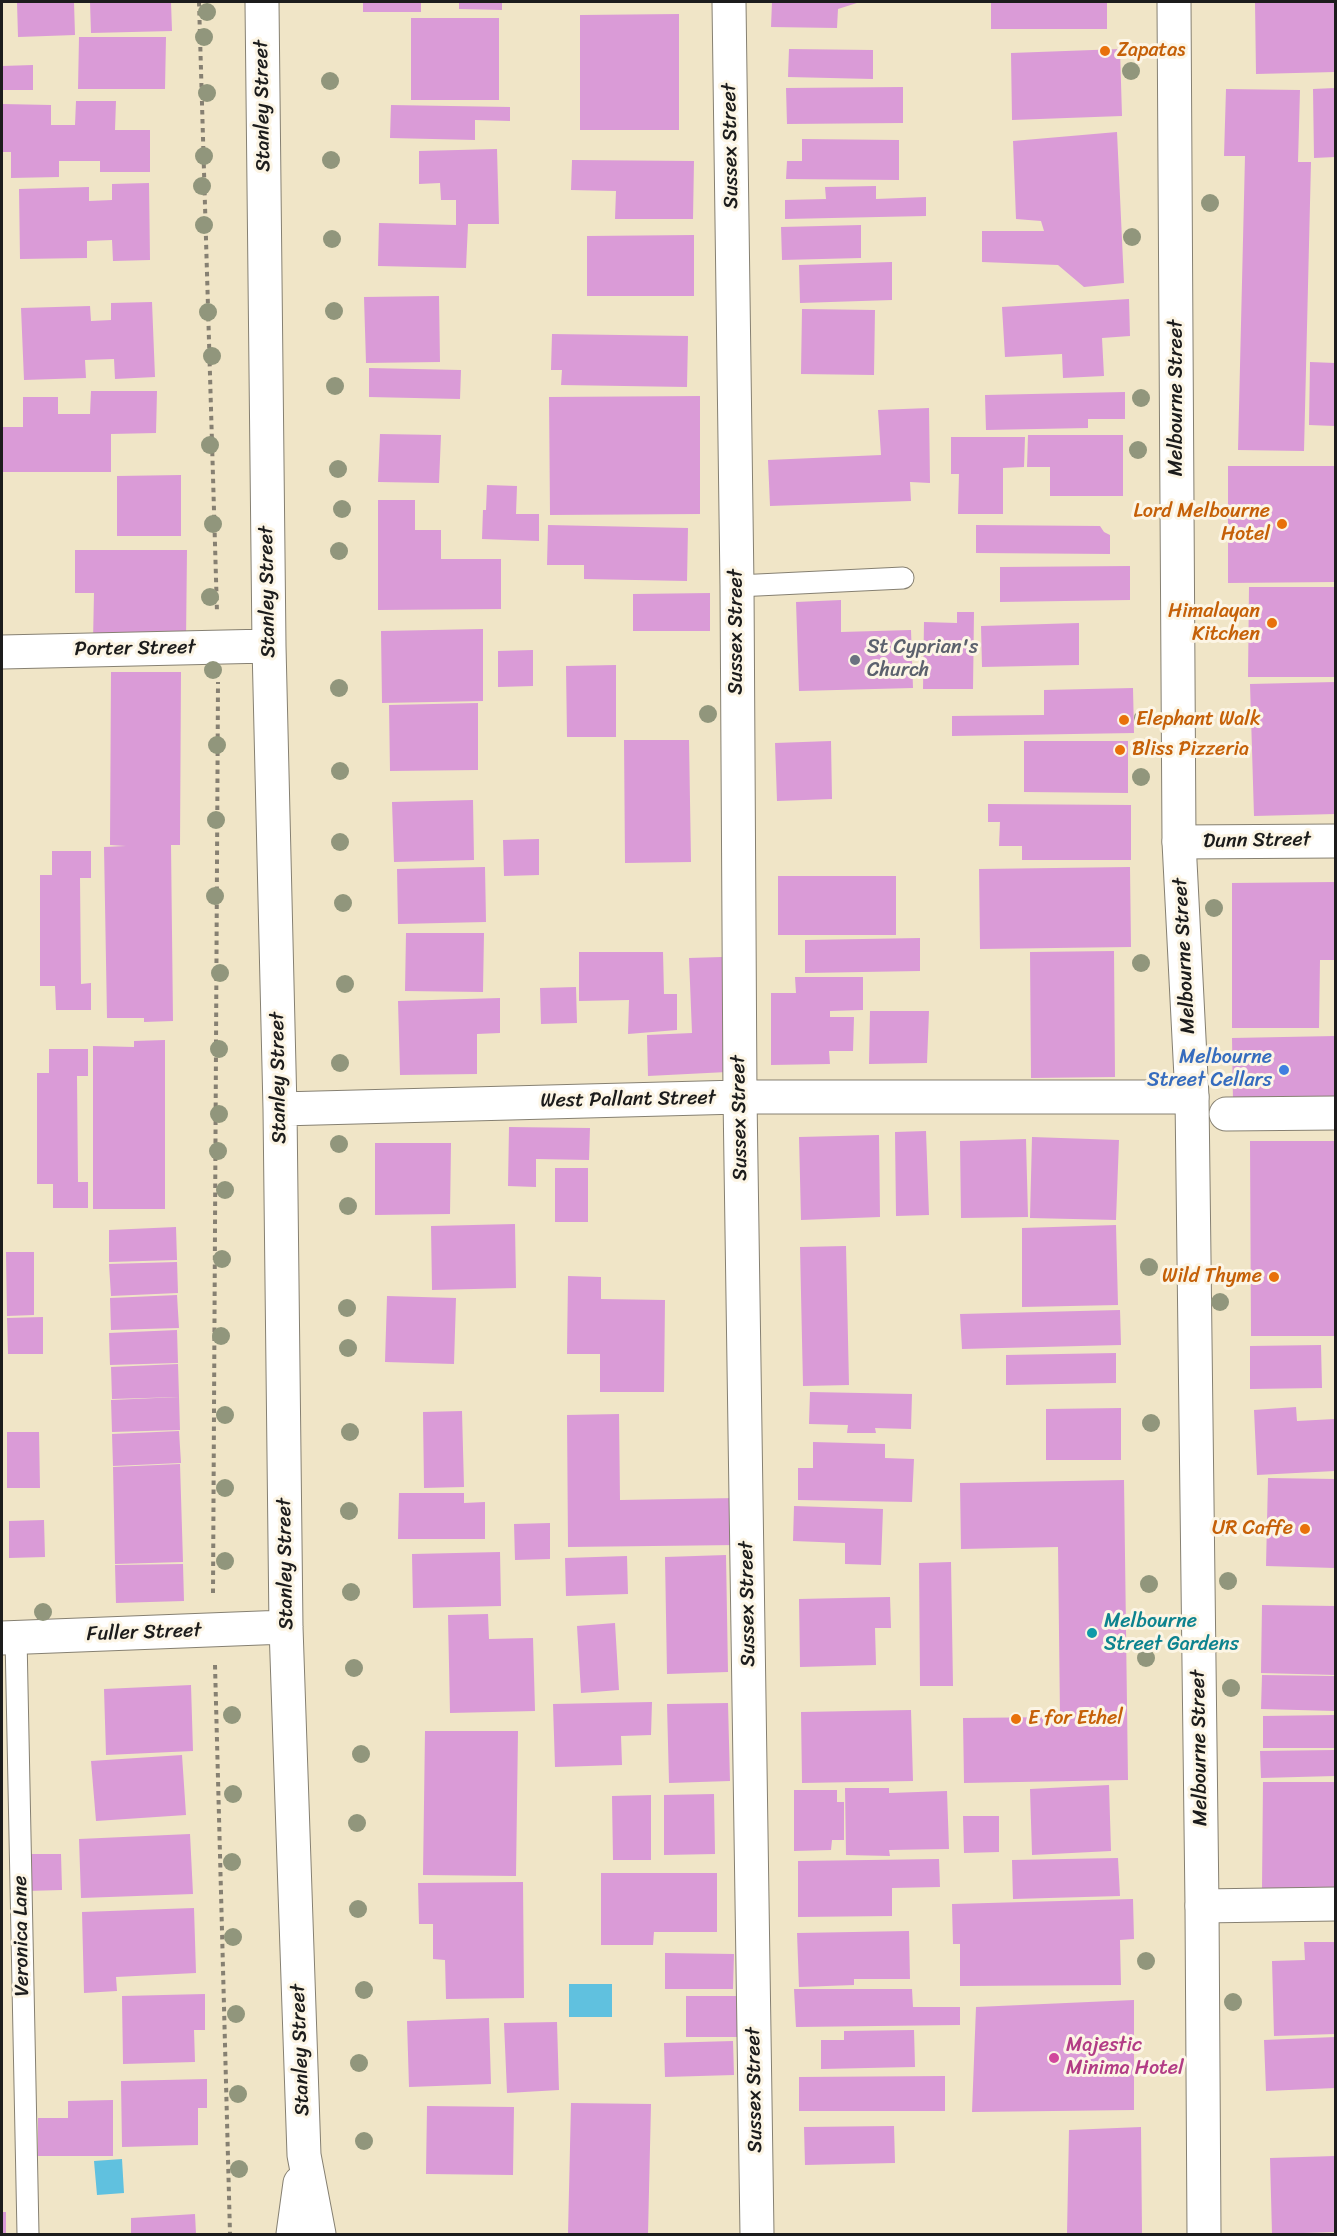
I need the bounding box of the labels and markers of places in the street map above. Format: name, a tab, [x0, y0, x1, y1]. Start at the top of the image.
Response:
place label: Zapatas	[1117, 39, 1185, 63]
marker: Zapatas	[1098, 44, 1112, 58]
place label: Lord Melbourne Hotel	[1134, 500, 1270, 547]
marker: Lord Melbourne Hotel	[1275, 517, 1289, 531]
place label: Himalayan Kitchen	[1168, 600, 1260, 647]
marker: Himalayan Kitchen	[1265, 616, 1279, 630]
place label: St Cyprian's Church	[867, 636, 978, 683]
marker: St Cyprian's Church	[848, 653, 862, 667]
place label: Elephant Walk	[1136, 708, 1261, 732]
marker: Elephant Walk	[1117, 713, 1131, 727]
place label: Bliss Pizzeria	[1132, 738, 1249, 762]
marker: Bliss Pizzeria	[1113, 743, 1127, 757]
place label: Melbourne Street Cellars	[1147, 1046, 1272, 1093]
marker: Melbourne Street Cellars	[1277, 1063, 1291, 1077]
place label: Wild Thyme	[1162, 1265, 1262, 1289]
marker: Wild Thyme	[1267, 1270, 1281, 1284]
place label: UR Caffe	[1212, 1517, 1293, 1541]
marker: UR Caffe	[1298, 1522, 1312, 1536]
place label: Melbourne Street Gardens	[1104, 1610, 1239, 1657]
marker: Melbourne Street Gardens	[1085, 1626, 1099, 1640]
place label: E for Ethel	[1028, 1707, 1123, 1731]
marker: E for Ethel	[1009, 1712, 1023, 1726]
place label: Majestic Minima Hotel	[1066, 2034, 1184, 2081]
marker: Majestic Minima Hotel	[1047, 2051, 1061, 2065]

